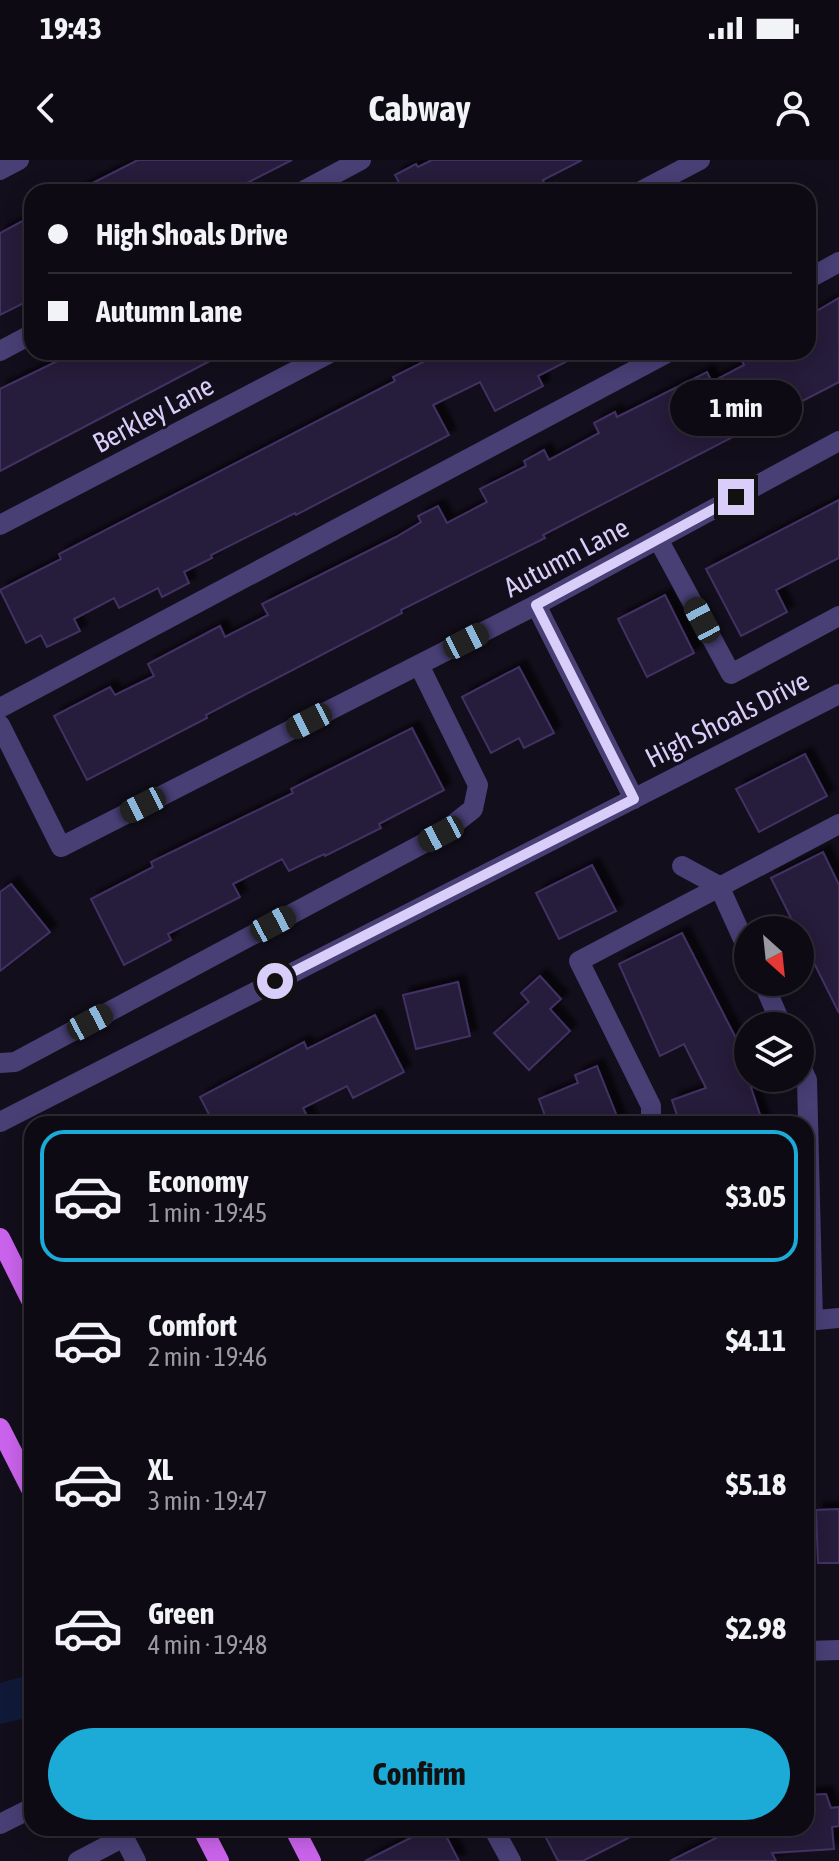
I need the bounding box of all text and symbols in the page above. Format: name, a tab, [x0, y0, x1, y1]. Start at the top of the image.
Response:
text: 19:43	[40, 11, 102, 45]
icon: back	[24, 86, 68, 130]
icon: person	[771, 86, 815, 130]
text: Cabway	[368, 87, 471, 129]
text: High Shoals Drive	[96, 217, 288, 251]
text: Autumn Lane	[96, 294, 242, 328]
street label: Berkley Lane	[87, 369, 219, 459]
callout: 1 min	[670, 381, 802, 437]
text: 1 min	[709, 393, 763, 423]
route end	[718, 479, 754, 515]
street label: Autumn Lane	[498, 511, 634, 603]
car	[680, 593, 724, 647]
car	[439, 619, 493, 663]
street label: High Shoals Drive	[640, 664, 814, 774]
car	[282, 699, 336, 743]
car	[116, 783, 170, 827]
car	[414, 812, 468, 856]
car	[246, 902, 300, 946]
north arrow	[734, 916, 814, 996]
map controls	[734, 916, 814, 1092]
route start	[257, 963, 293, 999]
car	[63, 1000, 117, 1044]
button: layers	[734, 1012, 814, 1092]
icon: car	[52, 1160, 124, 1232]
text: Economy	[148, 1164, 249, 1198]
text: $3.05	[726, 1179, 786, 1213]
text: 1 min · 19:45	[148, 1198, 267, 1228]
icon: car	[52, 1304, 124, 1376]
text: Comfort	[148, 1308, 237, 1342]
text: $4.11	[726, 1323, 786, 1357]
text: 2 min · 19:46	[148, 1342, 267, 1372]
icon: car	[52, 1448, 124, 1520]
text: XL	[148, 1452, 173, 1486]
text: $5.18	[726, 1467, 786, 1501]
text: 3 min · 19:47	[148, 1486, 267, 1516]
icon: car	[52, 1592, 124, 1664]
text: Green	[148, 1596, 214, 1630]
text: $2.98	[726, 1611, 786, 1645]
text: 4 min · 19:48	[148, 1630, 267, 1660]
button: Confirm	[48, 1728, 790, 1820]

